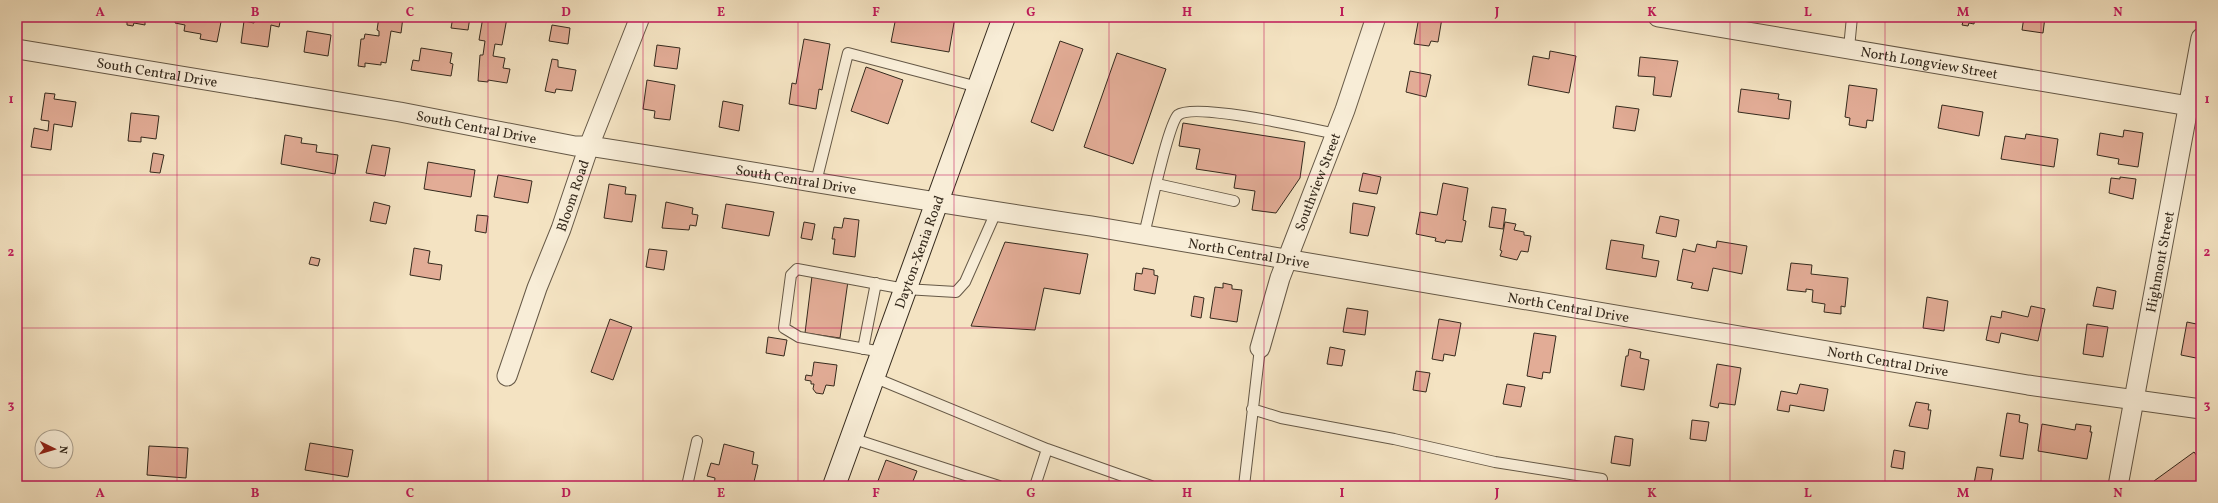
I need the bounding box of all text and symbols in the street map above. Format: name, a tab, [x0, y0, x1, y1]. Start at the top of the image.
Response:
text: A	[95, 4, 105, 22]
text: B	[251, 4, 260, 22]
text: C	[406, 4, 414, 22]
text: D	[561, 4, 571, 22]
text: E	[717, 4, 725, 22]
text: F	[872, 4, 880, 22]
text: G	[1026, 4, 1036, 22]
text: H	[1182, 4, 1192, 22]
text: I	[1340, 4, 1345, 22]
text: J	[1494, 4, 1500, 22]
text: K	[1647, 4, 1657, 22]
text: L	[1804, 4, 1812, 22]
text: M	[1957, 4, 1970, 22]
text: N	[2113, 4, 2123, 22]
street label: North Longview Street	[1859, 43, 1999, 85]
street label: South Central Drive	[95, 54, 219, 93]
text: 1	[8, 91, 14, 109]
text: 1	[2204, 91, 2210, 109]
street label: South Central Drive	[414, 107, 538, 149]
street label: Southview Street	[1291, 130, 1346, 234]
street label: Bloom Road	[553, 157, 595, 234]
street label: South Central Drive	[734, 161, 858, 200]
street label: Dayton-Xenia Road	[891, 193, 950, 312]
street label: Highmont Street	[2142, 210, 2180, 314]
street label: North Central Drive	[1187, 235, 1311, 274]
text: 2	[8, 244, 15, 262]
text: 2	[2204, 244, 2211, 262]
street label: North Central Drive	[1506, 289, 1631, 328]
street label: North Central Drive	[1825, 343, 1950, 382]
text: 3	[8, 397, 15, 415]
text: 3	[2204, 397, 2211, 415]
north arrow	[34, 429, 74, 469]
text: N	[55, 445, 70, 454]
text: A	[95, 485, 105, 503]
text: B	[251, 485, 260, 503]
text: C	[406, 485, 414, 503]
text: D	[561, 485, 571, 503]
text: E	[717, 485, 725, 503]
text: F	[872, 485, 880, 503]
text: G	[1026, 485, 1036, 503]
text: H	[1182, 485, 1192, 503]
text: I	[1340, 485, 1345, 503]
text: J	[1494, 485, 1500, 503]
text: K	[1647, 485, 1657, 503]
text: L	[1804, 485, 1812, 503]
text: M	[1957, 485, 1970, 503]
text: N	[2113, 485, 2123, 503]

